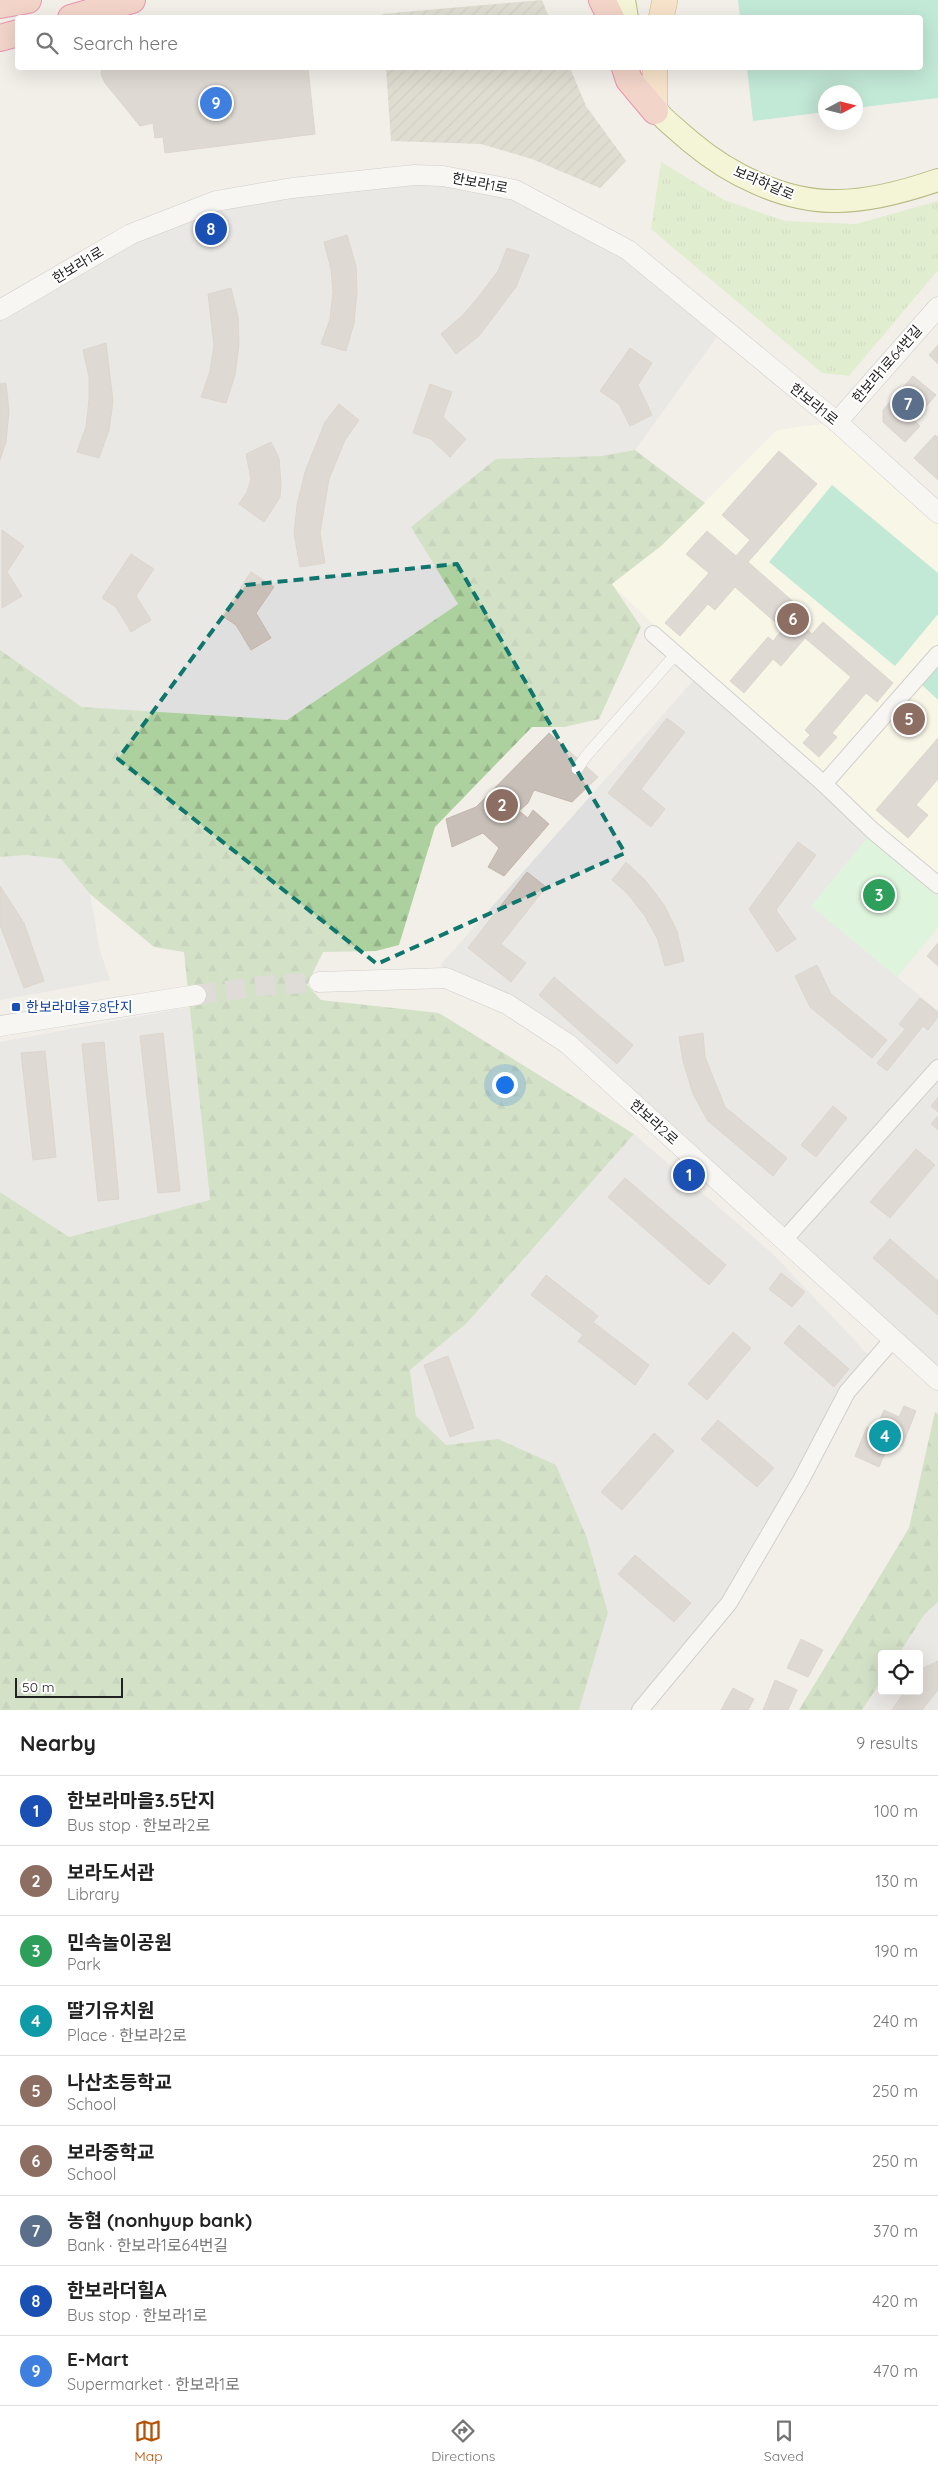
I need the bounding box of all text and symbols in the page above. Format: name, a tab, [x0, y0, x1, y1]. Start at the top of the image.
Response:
search box	[15, 15, 923, 70]
icon: search	[33, 29, 61, 57]
text: Search here	[73, 31, 178, 55]
pin: 9	[200, 84, 232, 122]
north arrow	[818, 85, 863, 130]
street label: 보라하갈로	[731, 162, 797, 204]
street label: 한보라1로	[450, 169, 510, 197]
pin: 8	[195, 210, 227, 248]
street label: 한보라1로	[49, 243, 107, 287]
street label: 한보라1로64번길	[848, 321, 926, 407]
street label: 한보라1로	[786, 379, 842, 429]
pin: 7	[892, 385, 924, 423]
pin: 6	[777, 600, 809, 638]
pin: 5	[893, 700, 925, 738]
pin: 2	[486, 786, 518, 824]
pin: 3	[863, 876, 895, 914]
place label: 한보라마을7.8단지	[26, 998, 133, 1016]
marker: 한보라마을7.8단지	[10, 1001, 22, 1013]
your location	[492, 1072, 518, 1098]
street label: 한보라2로	[626, 1095, 682, 1149]
pin: 1	[673, 1156, 705, 1194]
pin: 4	[869, 1417, 901, 1455]
map controls	[878, 1650, 923, 1695]
button: locate	[878, 1650, 923, 1695]
scale bar	[15, 1675, 122, 1698]
text: 50 m	[22, 1678, 55, 1696]
text: Nearby	[20, 1730, 96, 1756]
text: 9 results	[856, 1733, 918, 1753]
text: 한보라마을3.5단지	[67, 1788, 215, 1812]
text: 1	[33, 1801, 39, 1821]
text: 100 m	[874, 1801, 918, 1821]
text: Bus stop · 한보라2로	[67, 1815, 210, 1835]
text: 보라도서관	[67, 1860, 154, 1884]
text: 2	[31, 1871, 41, 1891]
text: 130 m	[875, 1871, 918, 1891]
text: Library	[67, 1884, 120, 1904]
text: 민속놀이공원	[67, 1930, 172, 1954]
text: 3	[32, 1941, 40, 1961]
text: 190 m	[875, 1941, 918, 1961]
text: Park	[67, 1954, 101, 1974]
text: 딸기유치원	[67, 1998, 154, 2022]
text: 4	[31, 2011, 41, 2031]
text: 240 m	[872, 2011, 918, 2031]
text: Place · 한보라2로	[67, 2025, 187, 2045]
text: 나산초등학교	[67, 2070, 172, 2094]
text: 5	[31, 2081, 41, 2101]
text: 250 m	[872, 2081, 918, 2101]
text: School	[67, 2094, 116, 2114]
text: 보라중학교	[67, 2140, 154, 2164]
text: 6	[32, 2151, 40, 2171]
text: 250 m	[872, 2151, 918, 2171]
text: School	[67, 2164, 116, 2184]
text: 농협 (nonhyup bank)	[67, 2208, 252, 2232]
text: 7	[32, 2221, 40, 2241]
text: 370 m	[873, 2221, 918, 2241]
text: Bank · 한보라1로64번길	[67, 2235, 228, 2255]
text: 한보라더힐A	[67, 2278, 167, 2302]
text: 8	[32, 2291, 40, 2311]
text: 420 m	[872, 2291, 918, 2311]
text: Bus stop · 한보라1로	[67, 2305, 207, 2325]
text: E-Mart	[67, 2347, 129, 2371]
text: 9	[31, 2361, 41, 2381]
text: 470 m	[873, 2361, 918, 2381]
text: Supermarket · 한보라1로	[67, 2374, 240, 2394]
tab: Map	[134, 2417, 163, 2465]
tab: Directions	[431, 2417, 495, 2465]
tab: Saved	[764, 2417, 804, 2465]

